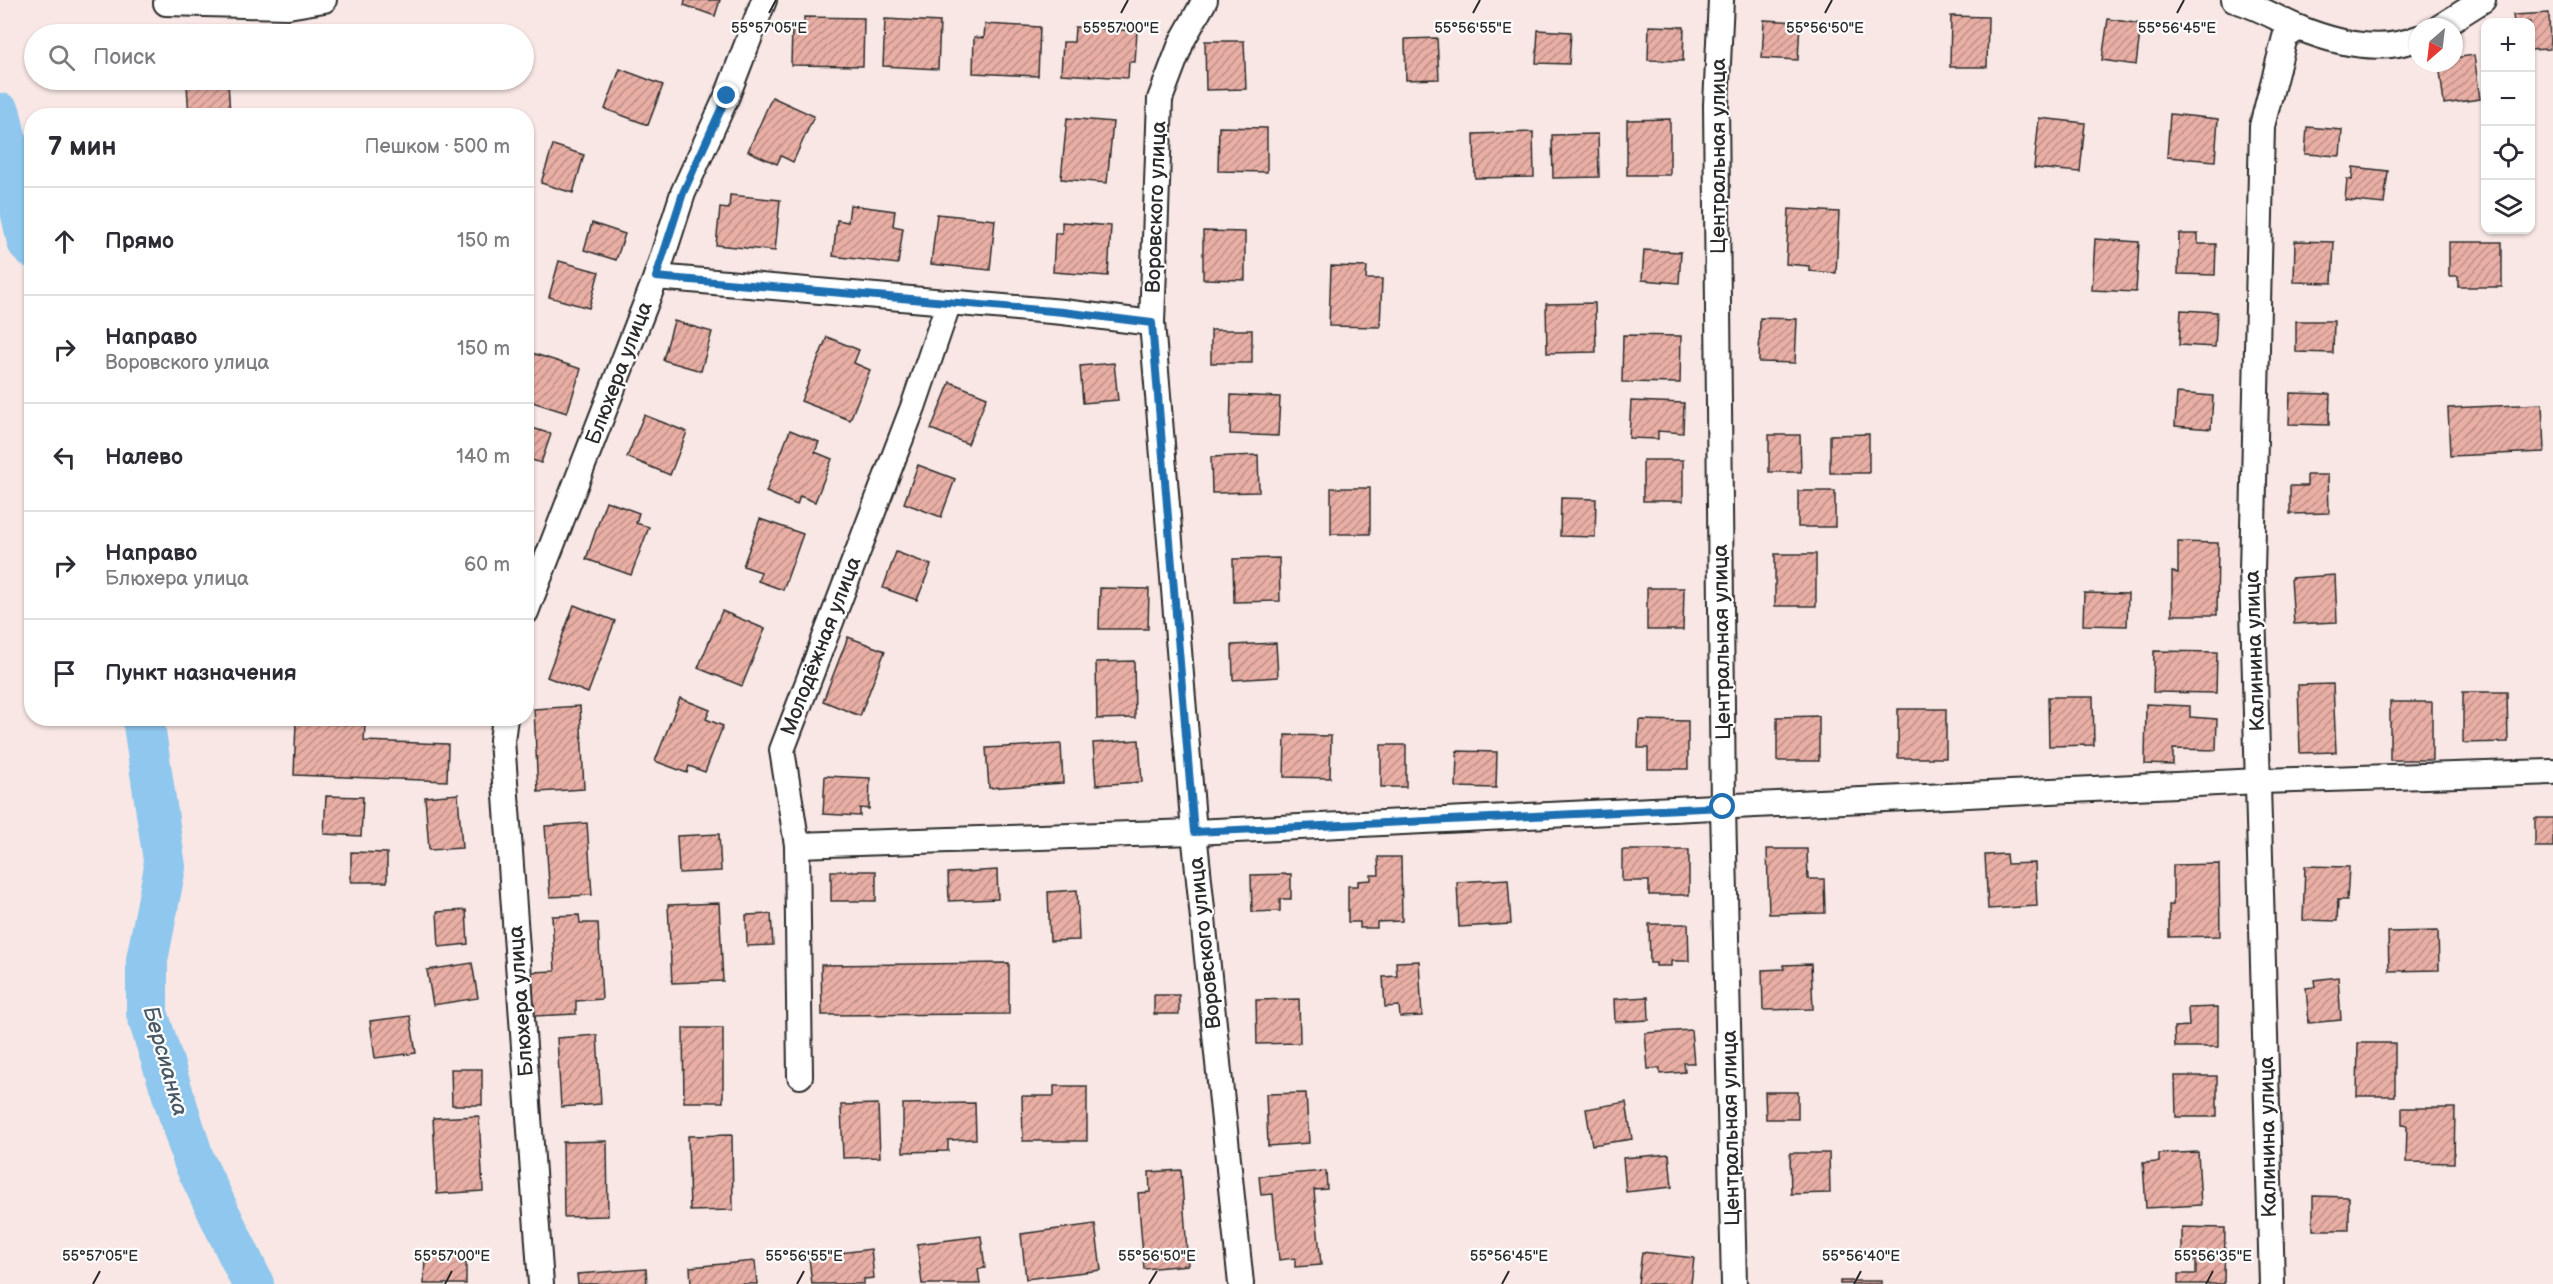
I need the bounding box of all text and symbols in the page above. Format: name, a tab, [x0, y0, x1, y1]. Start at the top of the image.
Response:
north arrow	[2409, 18, 2463, 72]
map controls	[2481, 18, 2535, 234]
button: +	[2481, 18, 2535, 72]
text: 55°57'05"E	[731, 19, 807, 38]
text: 55°57'00"E	[1083, 19, 1159, 38]
text: 55°56'55"E	[1434, 19, 1512, 38]
text: 55°56'50"E	[1786, 19, 1864, 38]
text: 55°56'45"E	[2138, 19, 2216, 38]
search box	[24, 24, 534, 90]
icon: search	[45, 41, 78, 74]
text: Поиск	[93, 44, 156, 71]
street label: Центральная улица	[1706, 58, 1731, 254]
button: −	[2481, 72, 2535, 126]
route end	[713, 82, 739, 108]
street label: Воровского улица	[1140, 120, 1172, 294]
button: locate	[2481, 126, 2535, 180]
text: 7 мин	[48, 132, 116, 163]
text: Пешком · 500 m	[365, 135, 510, 159]
button: layers	[2481, 180, 2535, 234]
icon: ahead	[48, 225, 81, 258]
text: Прямо	[105, 228, 174, 255]
text: 150 m	[457, 229, 510, 253]
street label: Блюхера улица	[580, 297, 658, 448]
text: Направо	[105, 324, 197, 351]
icon: right	[48, 333, 81, 366]
text: 150 m	[457, 337, 510, 361]
text: Воровского улица	[105, 351, 269, 375]
icon: left	[48, 441, 81, 474]
text: Налево	[105, 444, 183, 471]
text: 140 m	[456, 445, 510, 469]
text: Направо	[105, 540, 197, 567]
street label: Центральная улица	[1708, 543, 1736, 740]
icon: right	[48, 549, 81, 582]
text: 60 m	[464, 553, 510, 577]
street label: Молодёжная улица	[775, 553, 867, 739]
text: Блюхера улица	[105, 567, 249, 591]
street label: Калинина улица	[2240, 569, 2270, 732]
icon: arrive	[48, 657, 81, 690]
text: Пункт назначения	[105, 660, 297, 687]
route start	[1709, 793, 1735, 819]
street label: Воровского улица	[1183, 855, 1226, 1030]
street label: Блюхера улица	[503, 924, 539, 1077]
water label: Берсианка	[136, 1003, 194, 1119]
street label: Центральная улица	[1717, 1029, 1745, 1226]
street label: Калинина улица	[2254, 1056, 2282, 1218]
text: 55°57'05"E	[62, 1247, 138, 1266]
text: 55°57'00"E	[414, 1247, 490, 1266]
text: 55°56'55"E	[765, 1247, 843, 1266]
text: 55°56'50"E	[1118, 1247, 1196, 1266]
text: 55°56'45"E	[1470, 1247, 1548, 1266]
text: 55°56'40"E	[1822, 1247, 1900, 1266]
text: 55°56'35"E	[2174, 1247, 2252, 1266]

